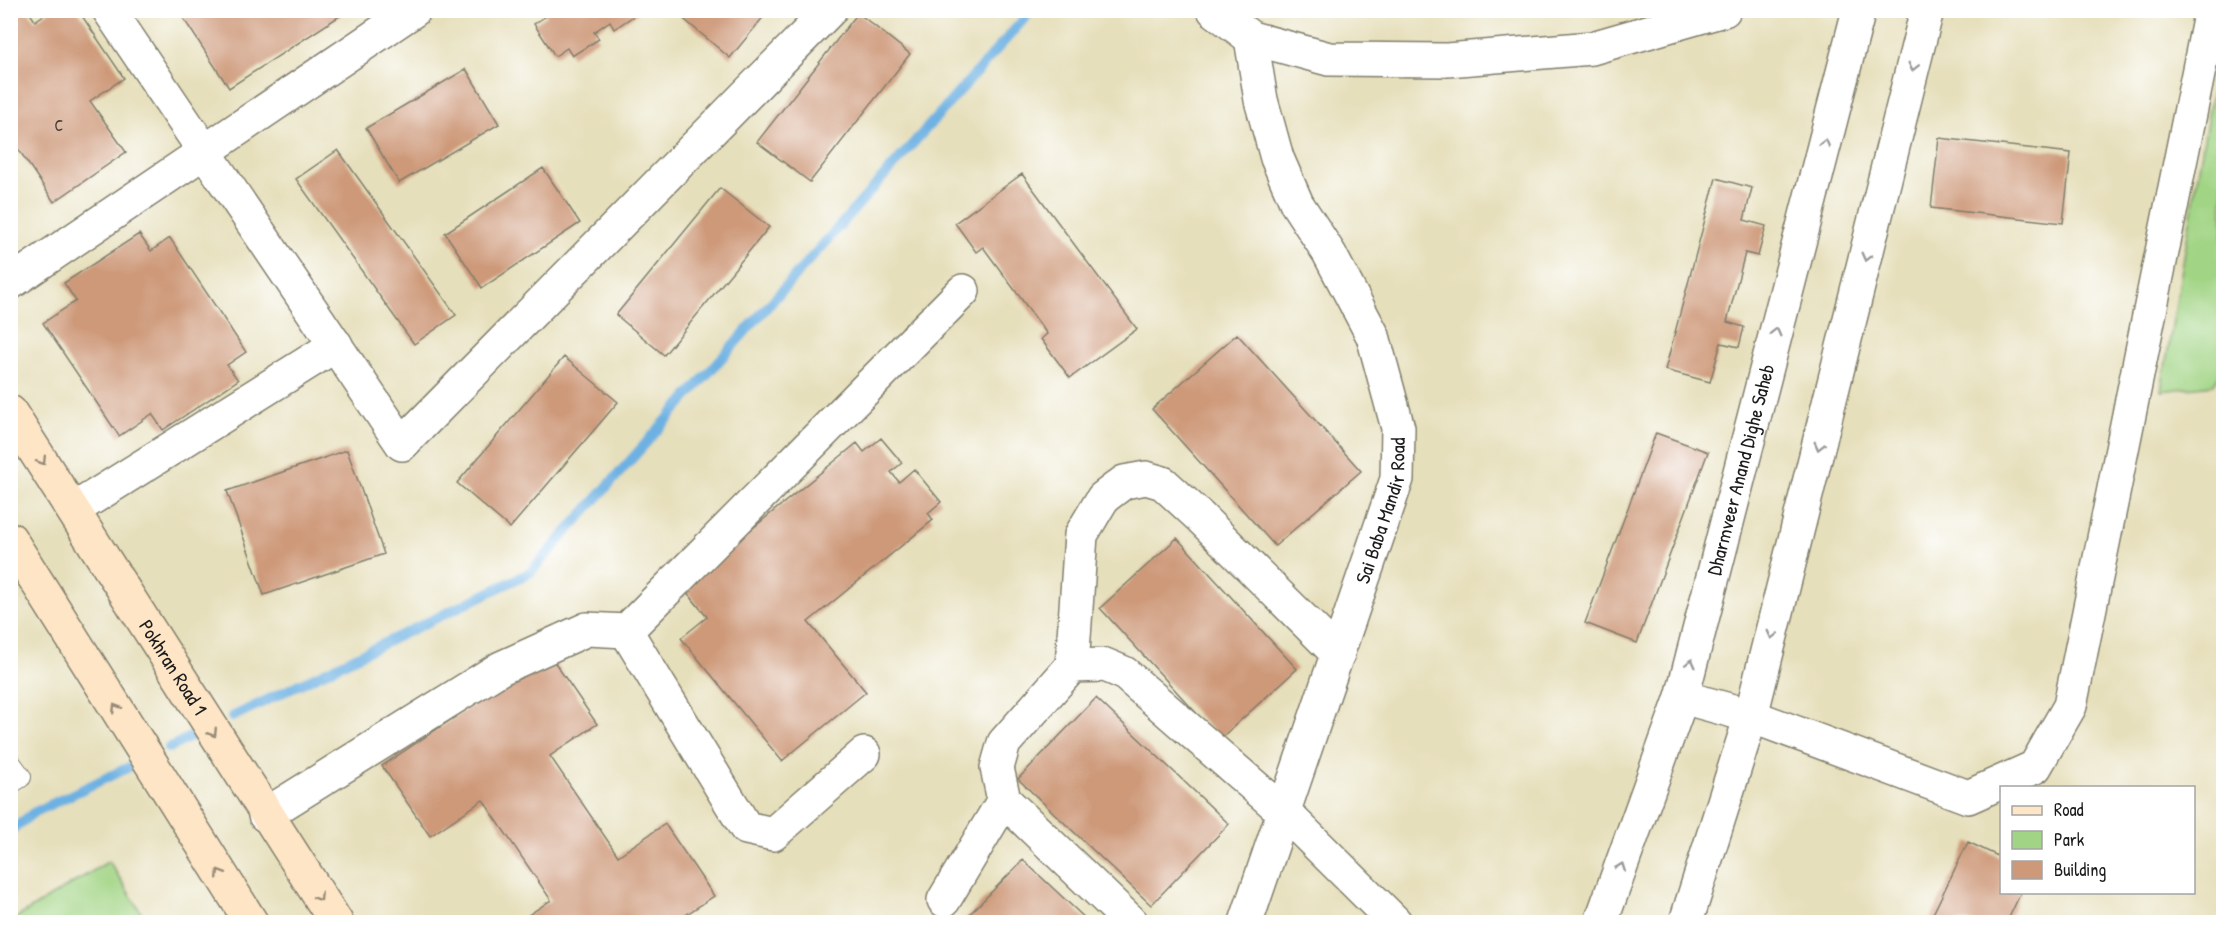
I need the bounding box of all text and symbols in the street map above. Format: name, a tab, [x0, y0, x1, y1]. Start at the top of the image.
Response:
one-way arrow	[1907, 62, 1920, 72]
house number: C	[55, 114, 64, 136]
one-way arrow	[1818, 138, 1830, 149]
one-way arrow	[1860, 251, 1873, 261]
one-way arrow	[1769, 327, 1782, 337]
street label: Dharmveer Anand Dighe Saheb	[1700, 361, 1780, 578]
street label: Sai Baba Mandir Road	[1348, 437, 1411, 587]
one-way arrow	[1813, 441, 1826, 451]
one-way arrow	[35, 454, 46, 465]
street label: Pokhran Road 1	[133, 614, 214, 720]
one-way arrow	[1766, 630, 1779, 640]
one-way arrow	[1683, 658, 1696, 668]
one-way arrow	[112, 704, 124, 714]
one-way arrow	[206, 727, 218, 737]
legend	[2000, 786, 2195, 894]
text: Road	[2054, 797, 2084, 822]
text: Park	[2054, 827, 2085, 852]
text: Building	[2054, 857, 2106, 882]
one-way arrow	[1613, 863, 1626, 873]
one-way arrow	[216, 869, 227, 880]
one-way arrow	[312, 890, 323, 901]

